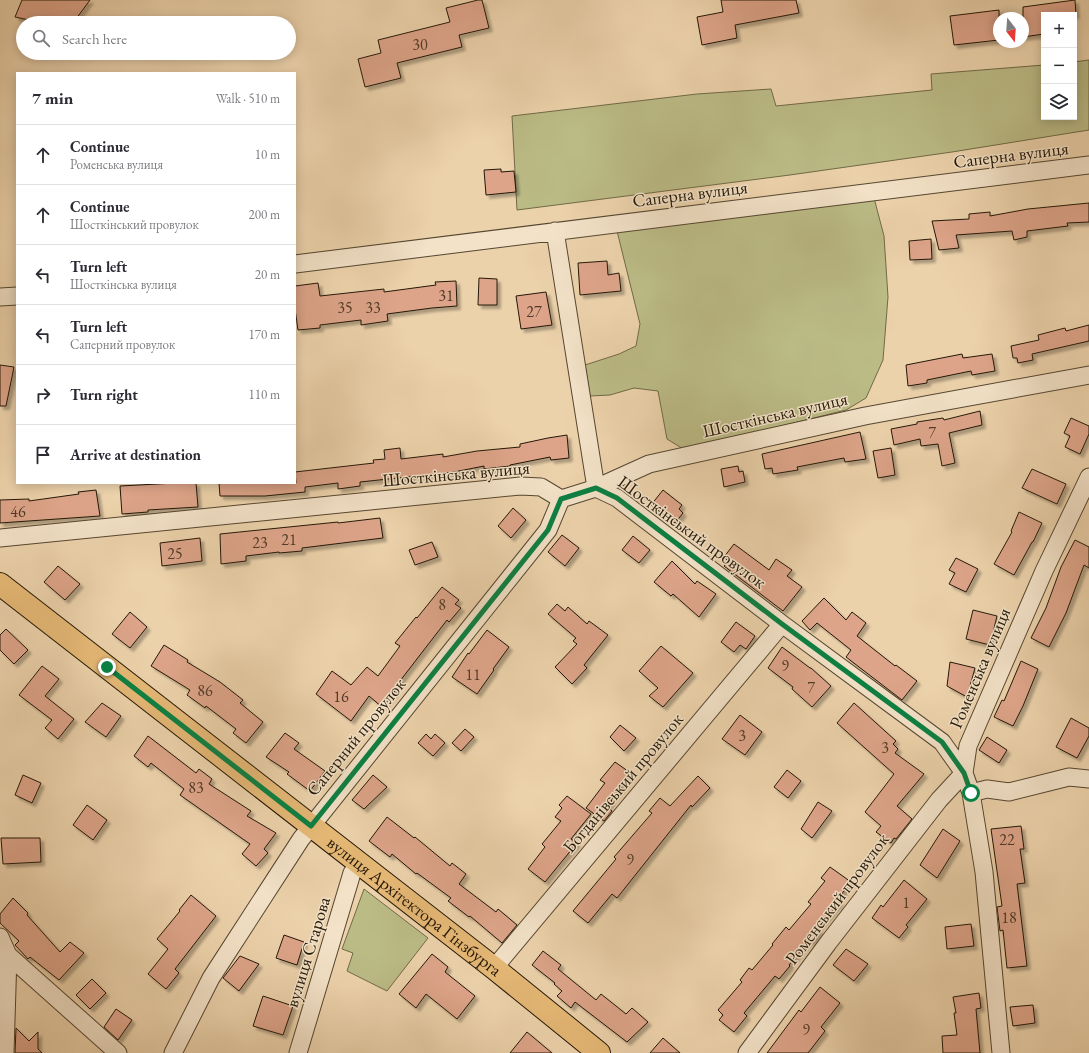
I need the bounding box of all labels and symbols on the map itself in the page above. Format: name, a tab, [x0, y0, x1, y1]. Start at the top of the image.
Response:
north arrow	[993, 12, 1029, 48]
house number: 30	[412, 34, 428, 55]
street label: Саперна вулиця	[952, 136, 1070, 173]
street label: Саперна вулиця	[631, 175, 749, 212]
house number: 31	[438, 285, 454, 306]
house number: 35	[337, 297, 353, 318]
house number: 33	[365, 297, 381, 318]
house number: 27	[526, 301, 542, 322]
street label: Шосткінська вулиця	[700, 387, 850, 442]
house number: 7	[928, 422, 936, 443]
street label: Шосткінська вулиця	[381, 456, 531, 491]
street label: Шосткінський провулок	[613, 470, 771, 593]
house number: 46	[10, 501, 26, 522]
house number: 21	[281, 529, 297, 550]
house number: 23	[252, 532, 268, 553]
house number: 25	[167, 543, 183, 564]
house number: 8	[438, 594, 446, 615]
street label: Роменська вулиця	[944, 604, 1015, 732]
house number: 9	[781, 655, 789, 676]
route end	[98, 658, 116, 676]
house number: 11	[465, 664, 481, 685]
street label: Саперний провулок	[301, 673, 411, 801]
house number: 7	[807, 677, 815, 698]
house number: 86	[197, 680, 213, 701]
house number: 16	[333, 686, 349, 707]
street label: Богданівський провулок	[557, 708, 688, 857]
house number: 3	[738, 725, 746, 746]
house number: 3	[881, 737, 889, 758]
house number: 83	[188, 777, 204, 798]
route start	[962, 784, 980, 802]
street label: Роменський провулок	[780, 828, 894, 969]
house number: 22	[999, 829, 1015, 850]
street label: вулиця Архітектора Гінзбурга	[323, 831, 508, 981]
house number: 9	[626, 849, 634, 870]
house number: 1	[902, 892, 910, 913]
street label: вулиця Старова	[280, 893, 335, 1010]
house number: 18	[1001, 907, 1017, 928]
house number: 9	[802, 1019, 810, 1040]

